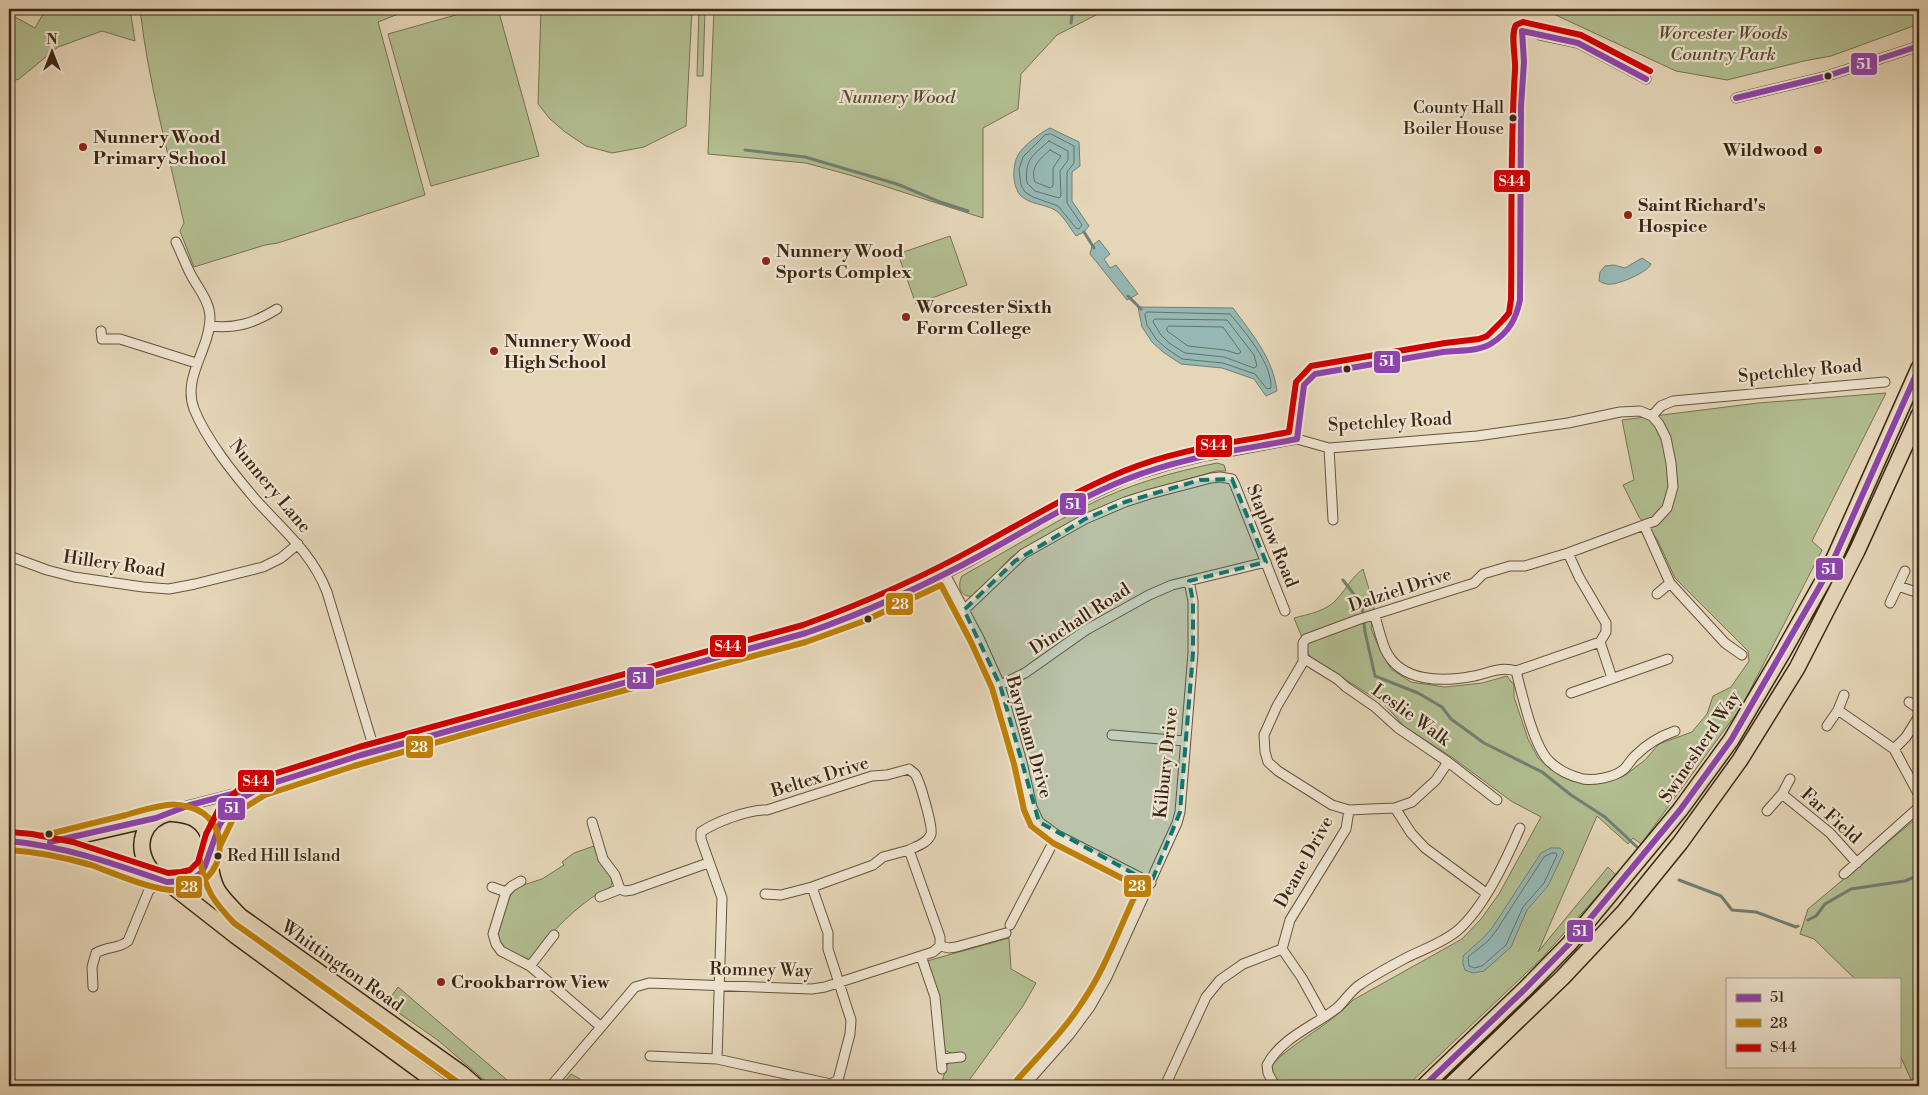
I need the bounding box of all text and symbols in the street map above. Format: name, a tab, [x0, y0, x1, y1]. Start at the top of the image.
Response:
park label: Worcester Woods Country Park	[1658, 22, 1788, 66]
north arrow	[28, 28, 78, 78]
text: N	[46, 31, 58, 49]
line badge: 51	[1850, 52, 1878, 76]
text: 51	[1856, 56, 1872, 74]
unlabelled marker	[1823, 71, 1833, 81]
park label: Nunnery Wood	[838, 86, 956, 109]
place label: County Hall Boiler House	[1403, 97, 1504, 140]
marker: County Hall Boiler House	[1508, 113, 1518, 123]
place label: Nunnery Wood Primary School	[93, 126, 227, 170]
place label: Wildwood	[1722, 139, 1808, 162]
marker: Nunnery Wood Primary School	[77, 141, 89, 153]
marker: Wildwood	[1812, 144, 1824, 156]
line badge: S44	[1493, 169, 1531, 193]
text: S44	[1499, 173, 1525, 191]
place label: Saint Richard's Hospice	[1638, 194, 1766, 238]
marker: Saint Richard's Hospice	[1622, 209, 1634, 221]
place label: Nunnery Wood Sports Complex	[776, 240, 912, 284]
marker: Nunnery Wood Sports Complex	[760, 255, 772, 267]
place label: Worcester Sixth Form College	[915, 296, 1052, 340]
marker: Worcester Sixth Form College	[900, 311, 912, 323]
place label: Nunnery Wood High School	[504, 330, 632, 374]
marker: Nunnery Wood High School	[488, 345, 500, 357]
line badge: 51	[1373, 350, 1401, 374]
text: 51	[1379, 353, 1395, 371]
street label: Spetchley Road	[1737, 354, 1864, 388]
unlabelled marker	[1342, 364, 1352, 374]
street label: Spetchley Road	[1327, 407, 1453, 437]
street label: Nunnery Lane	[224, 434, 316, 538]
line badge: S44	[1195, 434, 1233, 458]
text: S44	[1201, 437, 1227, 455]
street label: Staplow Road	[1241, 481, 1303, 592]
line badge: 51	[1059, 492, 1087, 516]
text: 51	[1065, 496, 1081, 514]
street label: Hillery Road	[62, 545, 167, 583]
line badge: 51	[1815, 557, 1844, 581]
text: 51	[1821, 561, 1837, 579]
street label: Dalziel Drive	[1346, 563, 1454, 617]
street label: Dinchall Road	[1025, 577, 1135, 660]
line badge: 28	[885, 592, 914, 616]
text: 28	[891, 596, 909, 614]
unlabelled marker	[863, 614, 873, 624]
line badge: S44	[709, 634, 747, 658]
text: S44	[715, 638, 741, 656]
line badge: 51	[626, 666, 655, 690]
text: 51	[632, 670, 648, 688]
street label: Baynham Drive	[1000, 672, 1057, 801]
street label: Leslie Walk	[1367, 679, 1456, 752]
street label: Swinesherd Way	[1654, 686, 1746, 807]
street label: Kilbury Drive	[1149, 706, 1183, 820]
line badge: 28	[405, 735, 434, 759]
text: 28	[410, 739, 428, 757]
street label: Beltex Drive	[767, 751, 872, 803]
line badge: S44	[237, 769, 275, 793]
text: S44	[243, 773, 269, 791]
street label: Far Field	[1796, 783, 1867, 850]
line badge: 51	[217, 797, 246, 821]
text: 51	[224, 800, 240, 818]
street label: Deane Drive	[1269, 812, 1339, 912]
unlabelled marker	[44, 829, 54, 839]
place label: Red Hill Island	[227, 845, 341, 867]
marker: Red Hill Island	[213, 851, 223, 861]
line badge: 28	[1123, 874, 1152, 898]
line badge: 28	[175, 875, 203, 899]
text: 28	[1128, 878, 1146, 896]
text: 28	[180, 879, 198, 897]
street label: Whittington Road	[276, 915, 408, 1017]
line badge: 51	[1566, 919, 1594, 943]
text: 51	[1572, 923, 1588, 941]
street label: Romney Way	[709, 958, 813, 982]
place label: Crookbarrow View	[451, 971, 610, 994]
marker: Crookbarrow View	[435, 976, 447, 988]
legend	[1726, 978, 1900, 1068]
text: 51	[1770, 988, 1785, 1007]
text: 28	[1770, 1014, 1788, 1033]
text: S44	[1770, 1038, 1797, 1057]

